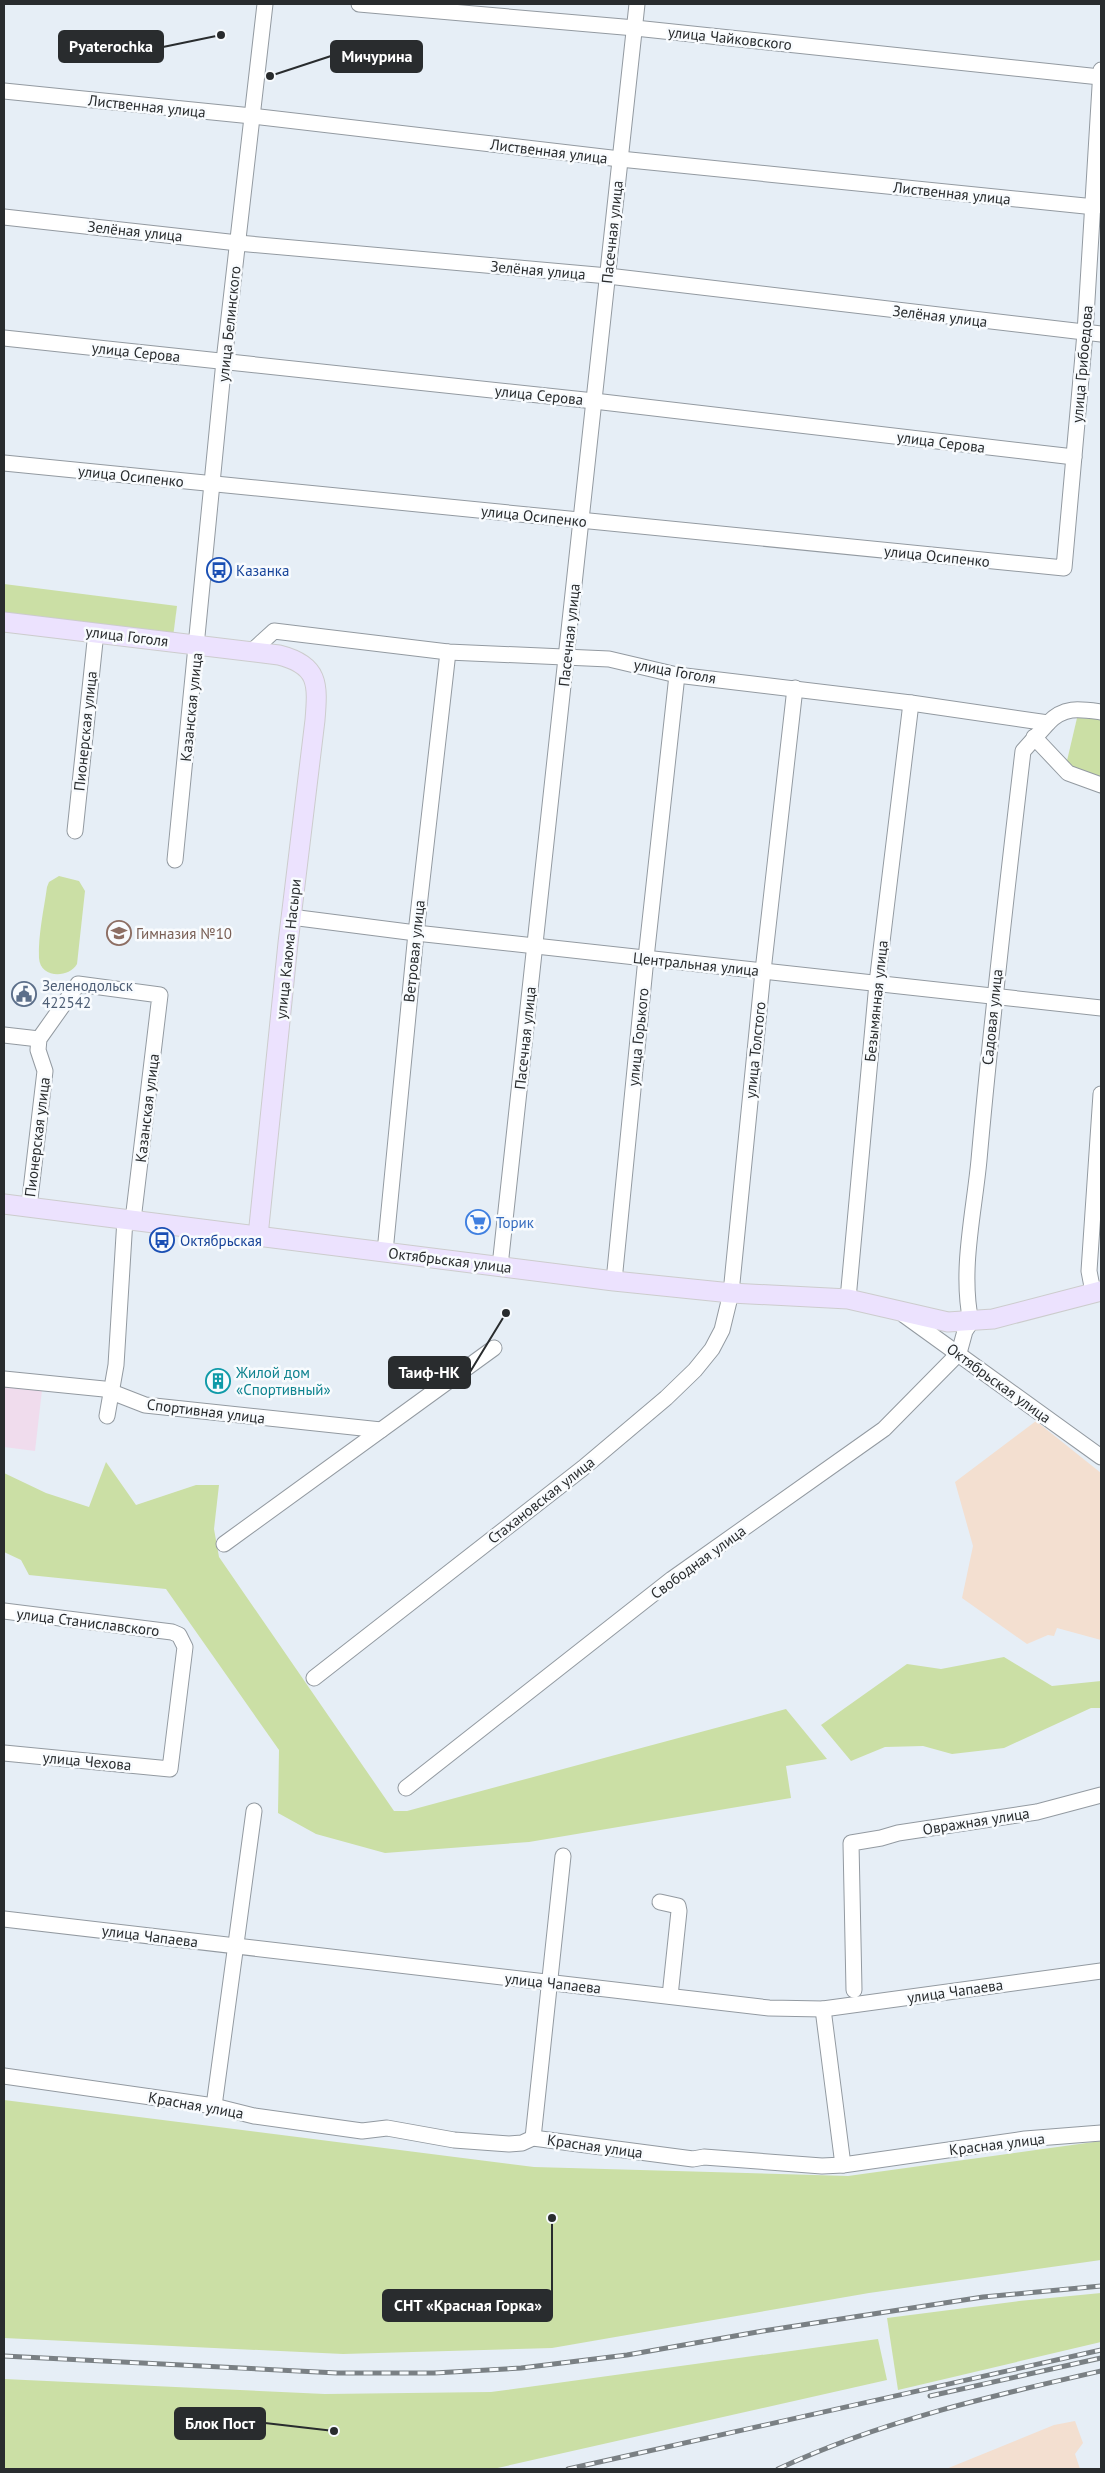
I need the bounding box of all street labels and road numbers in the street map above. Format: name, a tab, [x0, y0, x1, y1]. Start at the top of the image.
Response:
street label: улица Чайковского	[667, 22, 793, 54]
street label: Лиственная улица	[86, 90, 207, 122]
street label: Лиственная улица	[488, 134, 609, 168]
street label: Лиственная улица	[891, 177, 1012, 209]
street label: Пасечная улица	[597, 180, 627, 284]
street label: Зелёная улица	[87, 217, 183, 245]
street label: Зелёная улица	[490, 256, 586, 284]
street label: улица Белинского	[213, 265, 245, 383]
street label: Зелёная улица	[891, 301, 989, 331]
street label: улица Грибоедова	[1067, 304, 1097, 424]
street label: улица Серова	[91, 338, 181, 366]
street label: улица Серова	[494, 381, 584, 409]
street label: улица Серова	[896, 427, 986, 457]
street label: улица Осипенко	[77, 461, 185, 491]
street label: улица Осипенко	[480, 501, 588, 531]
street label: улица Осипенко	[883, 541, 991, 571]
street label: Пасечная улица	[554, 583, 584, 687]
street label: улица Гоголя	[85, 622, 169, 650]
street label: Казанская улица	[176, 652, 206, 762]
street label: улица Гоголя	[632, 654, 718, 688]
street label: Пионерская улица	[69, 670, 101, 792]
street label: улица Каюма Насыри	[271, 878, 305, 1020]
street label: Ветровая улица	[399, 899, 429, 1003]
street label: Безымянная улица	[860, 939, 892, 1063]
street label: Центральная улица	[632, 948, 760, 980]
street label: Садовая улица	[978, 968, 1006, 1066]
street label: Пасечная улица	[510, 986, 540, 1090]
street label: улица Горького	[623, 987, 653, 1087]
street label: улица Толстого	[740, 1001, 770, 1099]
street label: Казанская улица	[131, 1053, 163, 1163]
street label: Пионерская улица	[20, 1076, 54, 1198]
street label: Октябрьская улица	[387, 1243, 513, 1277]
street label: Октябрьская улица	[943, 1339, 1055, 1427]
street label: Спортивная улица	[146, 1394, 266, 1428]
street label: Стахановская улица	[484, 1452, 598, 1548]
street label: Свободная улица	[647, 1521, 749, 1603]
street label: улица Станиславского	[15, 1604, 161, 1640]
street label: улица Чехова	[42, 1748, 132, 1774]
street label: Овражная улица	[921, 1803, 1031, 1839]
street label: улица Чапаева	[101, 1921, 199, 1951]
street label: улица Чапаева	[504, 1968, 602, 1998]
street label: улица Чапаева	[906, 1975, 1004, 2007]
street label: Красная улица	[147, 2087, 245, 2123]
street label: Красная улица	[948, 2129, 1046, 2159]
street label: Красная улица	[546, 2130, 644, 2162]

